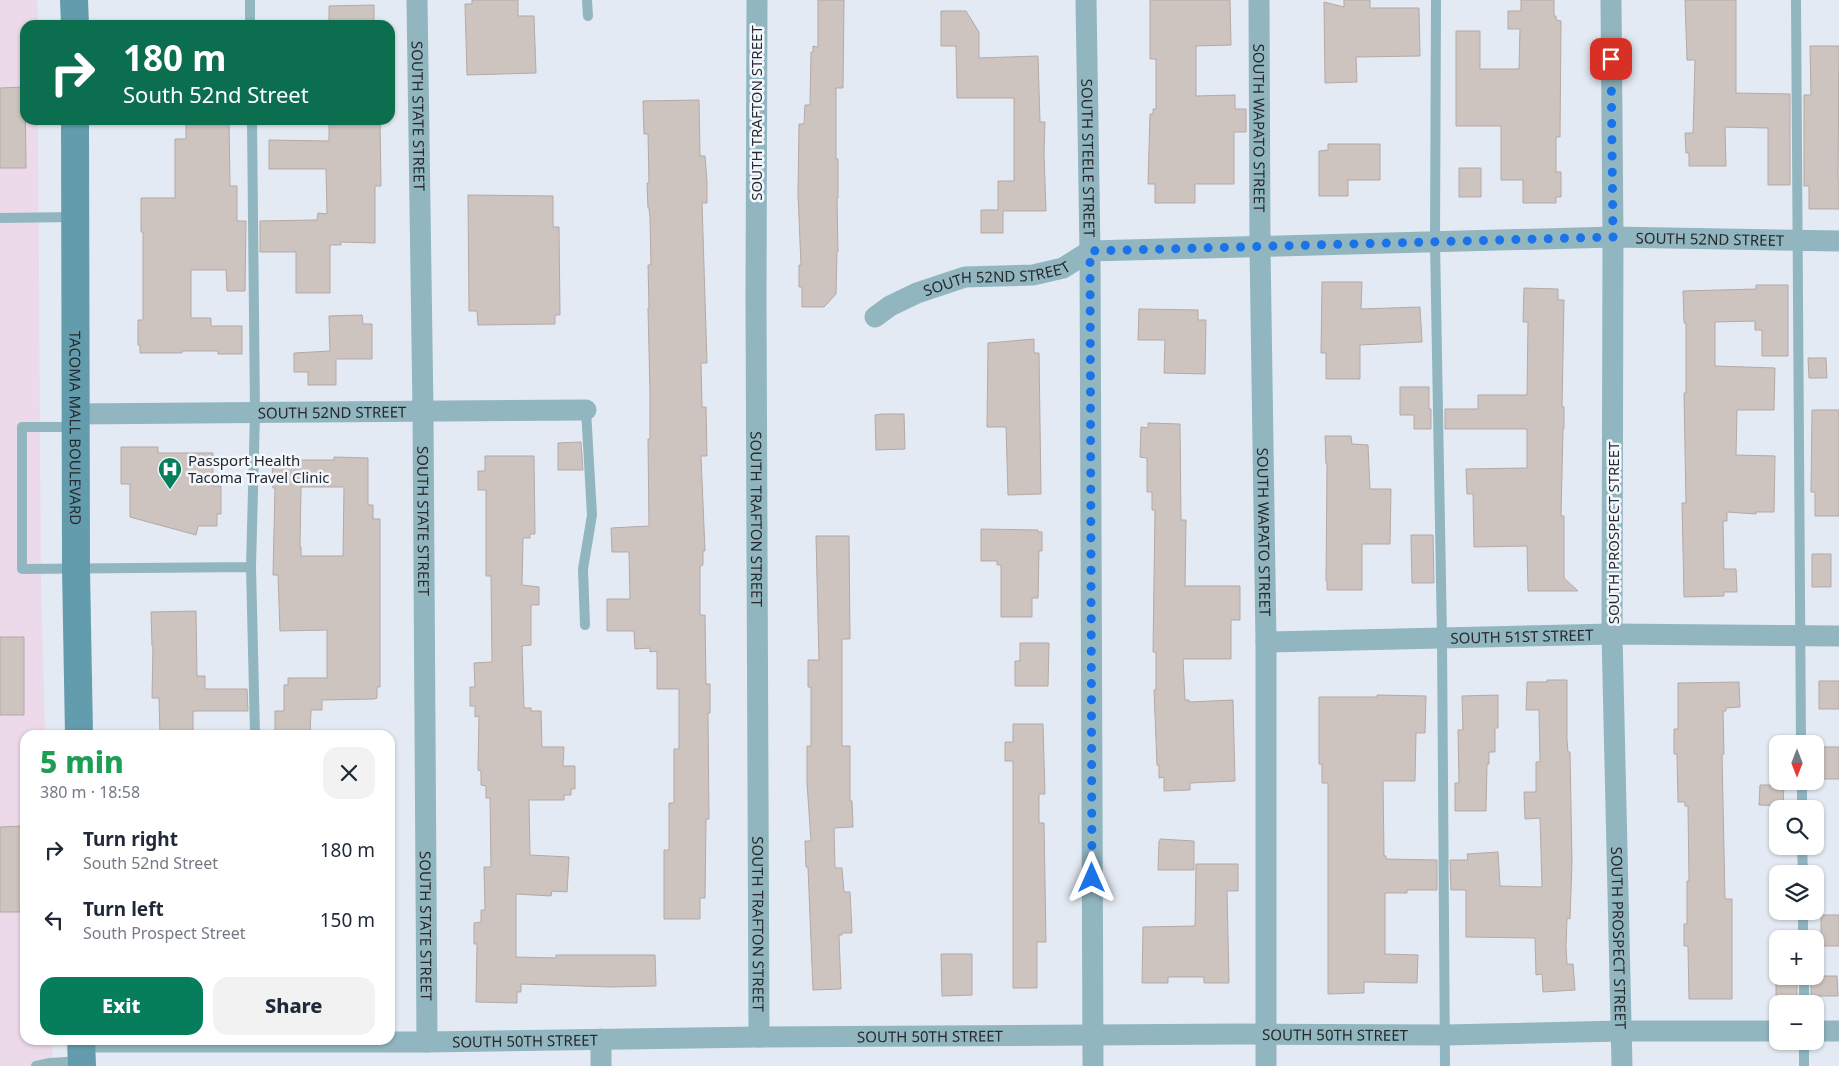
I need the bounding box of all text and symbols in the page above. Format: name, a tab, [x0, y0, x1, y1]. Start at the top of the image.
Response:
street label: SOUTH TRAFTON STREET	[746, 25, 766, 201]
text: 180 m	[123, 34, 226, 81]
pin	[1590, 38, 1632, 80]
icon: right	[40, 40, 105, 105]
street label: SOUTH STATE STREET	[408, 41, 430, 192]
street label: SOUTH WAPATO STREET	[1249, 44, 1270, 213]
icon: arrive	[1597, 45, 1625, 73]
street label: SOUTH STEELE STREET	[1077, 78, 1100, 238]
text: South 52nd Street	[123, 79, 309, 109]
street label: SOUTH 52ND STREET	[1635, 227, 1785, 250]
street label: SOUTH 52ND STREET	[921, 256, 1074, 300]
street label: TACOMA MALL BOULEVARD	[65, 331, 86, 525]
street label: SOUTH 52ND STREET	[258, 401, 407, 423]
street label: SOUTH TRAFTON STREET	[747, 431, 767, 607]
street label: SOUTH PROSPECT STREET	[1603, 441, 1623, 624]
street label: SOUTH STATE STREET	[413, 446, 434, 597]
street label: SOUTH WAPATO STREET	[1253, 447, 1276, 617]
place label: Passport Health Tacoma Travel Clinic	[188, 450, 329, 487]
hospital icon: Passport Health Tacoma Travel Clinic	[157, 456, 183, 490]
street label: SOUTH 51ST STREET	[1450, 624, 1594, 648]
north arrow	[1769, 735, 1824, 790]
map controls	[1769, 735, 1824, 1050]
text: 5 min	[40, 741, 124, 782]
button: close	[323, 747, 375, 799]
text: 380 m · 18:58	[40, 781, 140, 803]
button: search	[1769, 800, 1824, 855]
text: Turn right	[83, 826, 178, 852]
icon: right	[40, 836, 68, 864]
street label: SOUTH TRAFTON STREET	[748, 836, 769, 1012]
text: 180 m	[320, 837, 375, 863]
street label: SOUTH PROSPECT STREET	[1607, 846, 1631, 1030]
street label: SOUTH STATE STREET	[416, 851, 437, 1002]
position arrow	[1065, 851, 1117, 903]
text: South 52nd Street	[83, 852, 218, 874]
button: layers	[1769, 865, 1824, 920]
text: Turn left	[83, 896, 164, 922]
icon: left	[40, 906, 68, 934]
text: 150 m	[320, 907, 375, 933]
text: South Prospect Street	[83, 922, 246, 944]
button: +	[1769, 930, 1824, 985]
button: Exit	[40, 977, 203, 1035]
button: Share	[213, 977, 375, 1035]
button: −	[1769, 995, 1824, 1050]
street label: SOUTH 50TH STREET	[1262, 1024, 1409, 1045]
street label: SOUTH 50TH STREET	[857, 1025, 1004, 1046]
street label: SOUTH 50TH STREET	[452, 1029, 599, 1052]

